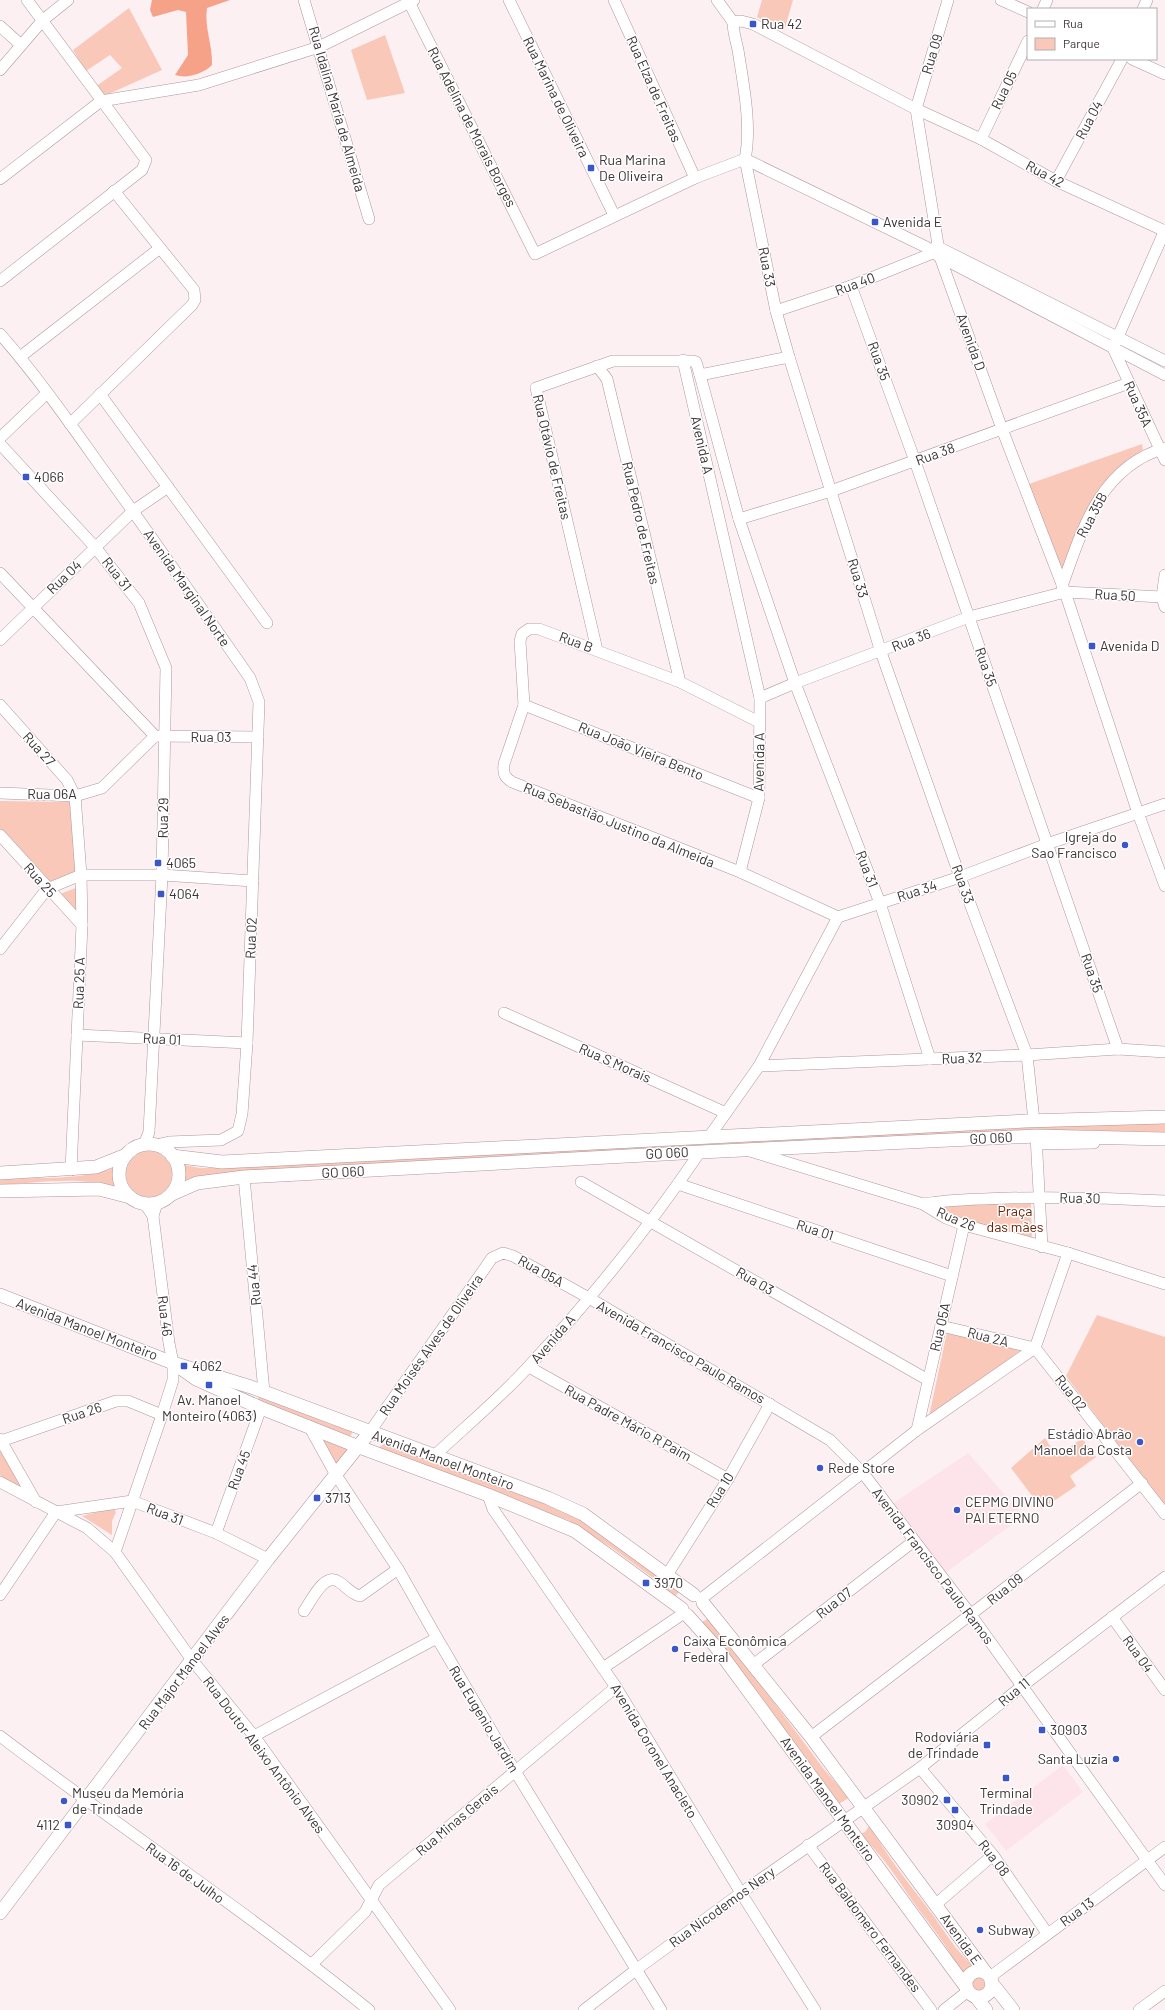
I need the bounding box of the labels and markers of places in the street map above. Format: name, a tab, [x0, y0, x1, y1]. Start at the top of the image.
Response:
place label: Rua 42	[761, 15, 802, 32]
marker: Rua 42	[748, 19, 758, 29]
place label: Rua Marina De Oliveira	[599, 151, 666, 184]
marker: Rua Marina De Oliveira	[586, 163, 596, 173]
place label: Avenida E	[883, 213, 942, 230]
marker: Avenida E	[870, 217, 880, 227]
place label: 4066	[34, 468, 64, 485]
marker: 4066	[21, 472, 31, 482]
place label: Avenida D	[1100, 637, 1159, 654]
marker: Avenida D	[1087, 641, 1097, 651]
place label: Igreja do Sao Francisco	[1031, 828, 1117, 861]
marker: Igreja do Sao Francisco	[1120, 840, 1130, 850]
place label: 4065	[166, 854, 196, 871]
marker: 4065	[153, 858, 163, 868]
place label: 4064	[169, 885, 200, 902]
marker: 4064	[156, 889, 166, 899]
place label: 4062	[192, 1357, 222, 1374]
marker: 4062	[179, 1361, 189, 1371]
marker: Av. Manoel Monteiro (4063)	[204, 1380, 214, 1390]
place label: Av. Manoel Monteiro (4063)	[162, 1391, 256, 1424]
place label: Estádio Abrão Manoel da Costa	[1034, 1425, 1132, 1458]
marker: Estádio Abrão Manoel da Costa	[1135, 1437, 1145, 1447]
place label: Rede Store	[828, 1459, 895, 1476]
marker: Rede Store	[815, 1463, 825, 1473]
place label: 3713	[325, 1489, 351, 1506]
marker: 3713	[312, 1493, 322, 1503]
place label: CEPMG DIVINO PAI ETERNO	[965, 1493, 1054, 1526]
marker: CEPMG DIVINO PAI ETERNO	[952, 1505, 962, 1515]
place label: 3970	[654, 1574, 683, 1591]
marker: 3970	[641, 1578, 651, 1588]
place label: Caixa Econômica Federal	[683, 1632, 787, 1665]
marker: Caixa Econômica Federal	[670, 1644, 680, 1654]
place label: 30903	[1050, 1721, 1088, 1738]
marker: 30903	[1037, 1725, 1047, 1735]
place label: Rodoviária de Trindade	[908, 1728, 979, 1761]
marker: Rodoviária de Trindade	[982, 1740, 992, 1750]
place label: Santa Luzia	[1038, 1750, 1108, 1767]
marker: Santa Luzia	[1111, 1754, 1121, 1764]
marker: Terminal Trindade	[1001, 1773, 1011, 1783]
place label: Museu da Memória de Trindade	[72, 1784, 184, 1817]
place label: Terminal Trindade	[979, 1784, 1033, 1817]
place label: 30902	[901, 1791, 939, 1808]
marker: 30902	[942, 1795, 952, 1805]
marker: Museu da Memória de Trindade	[59, 1796, 69, 1806]
marker: 30904	[950, 1805, 960, 1815]
place label: 4112	[36, 1816, 60, 1833]
place label: 30904	[936, 1816, 974, 1833]
marker: 4112	[63, 1820, 73, 1830]
place label: Subway	[988, 1921, 1035, 1938]
marker: Subway	[975, 1925, 985, 1935]

